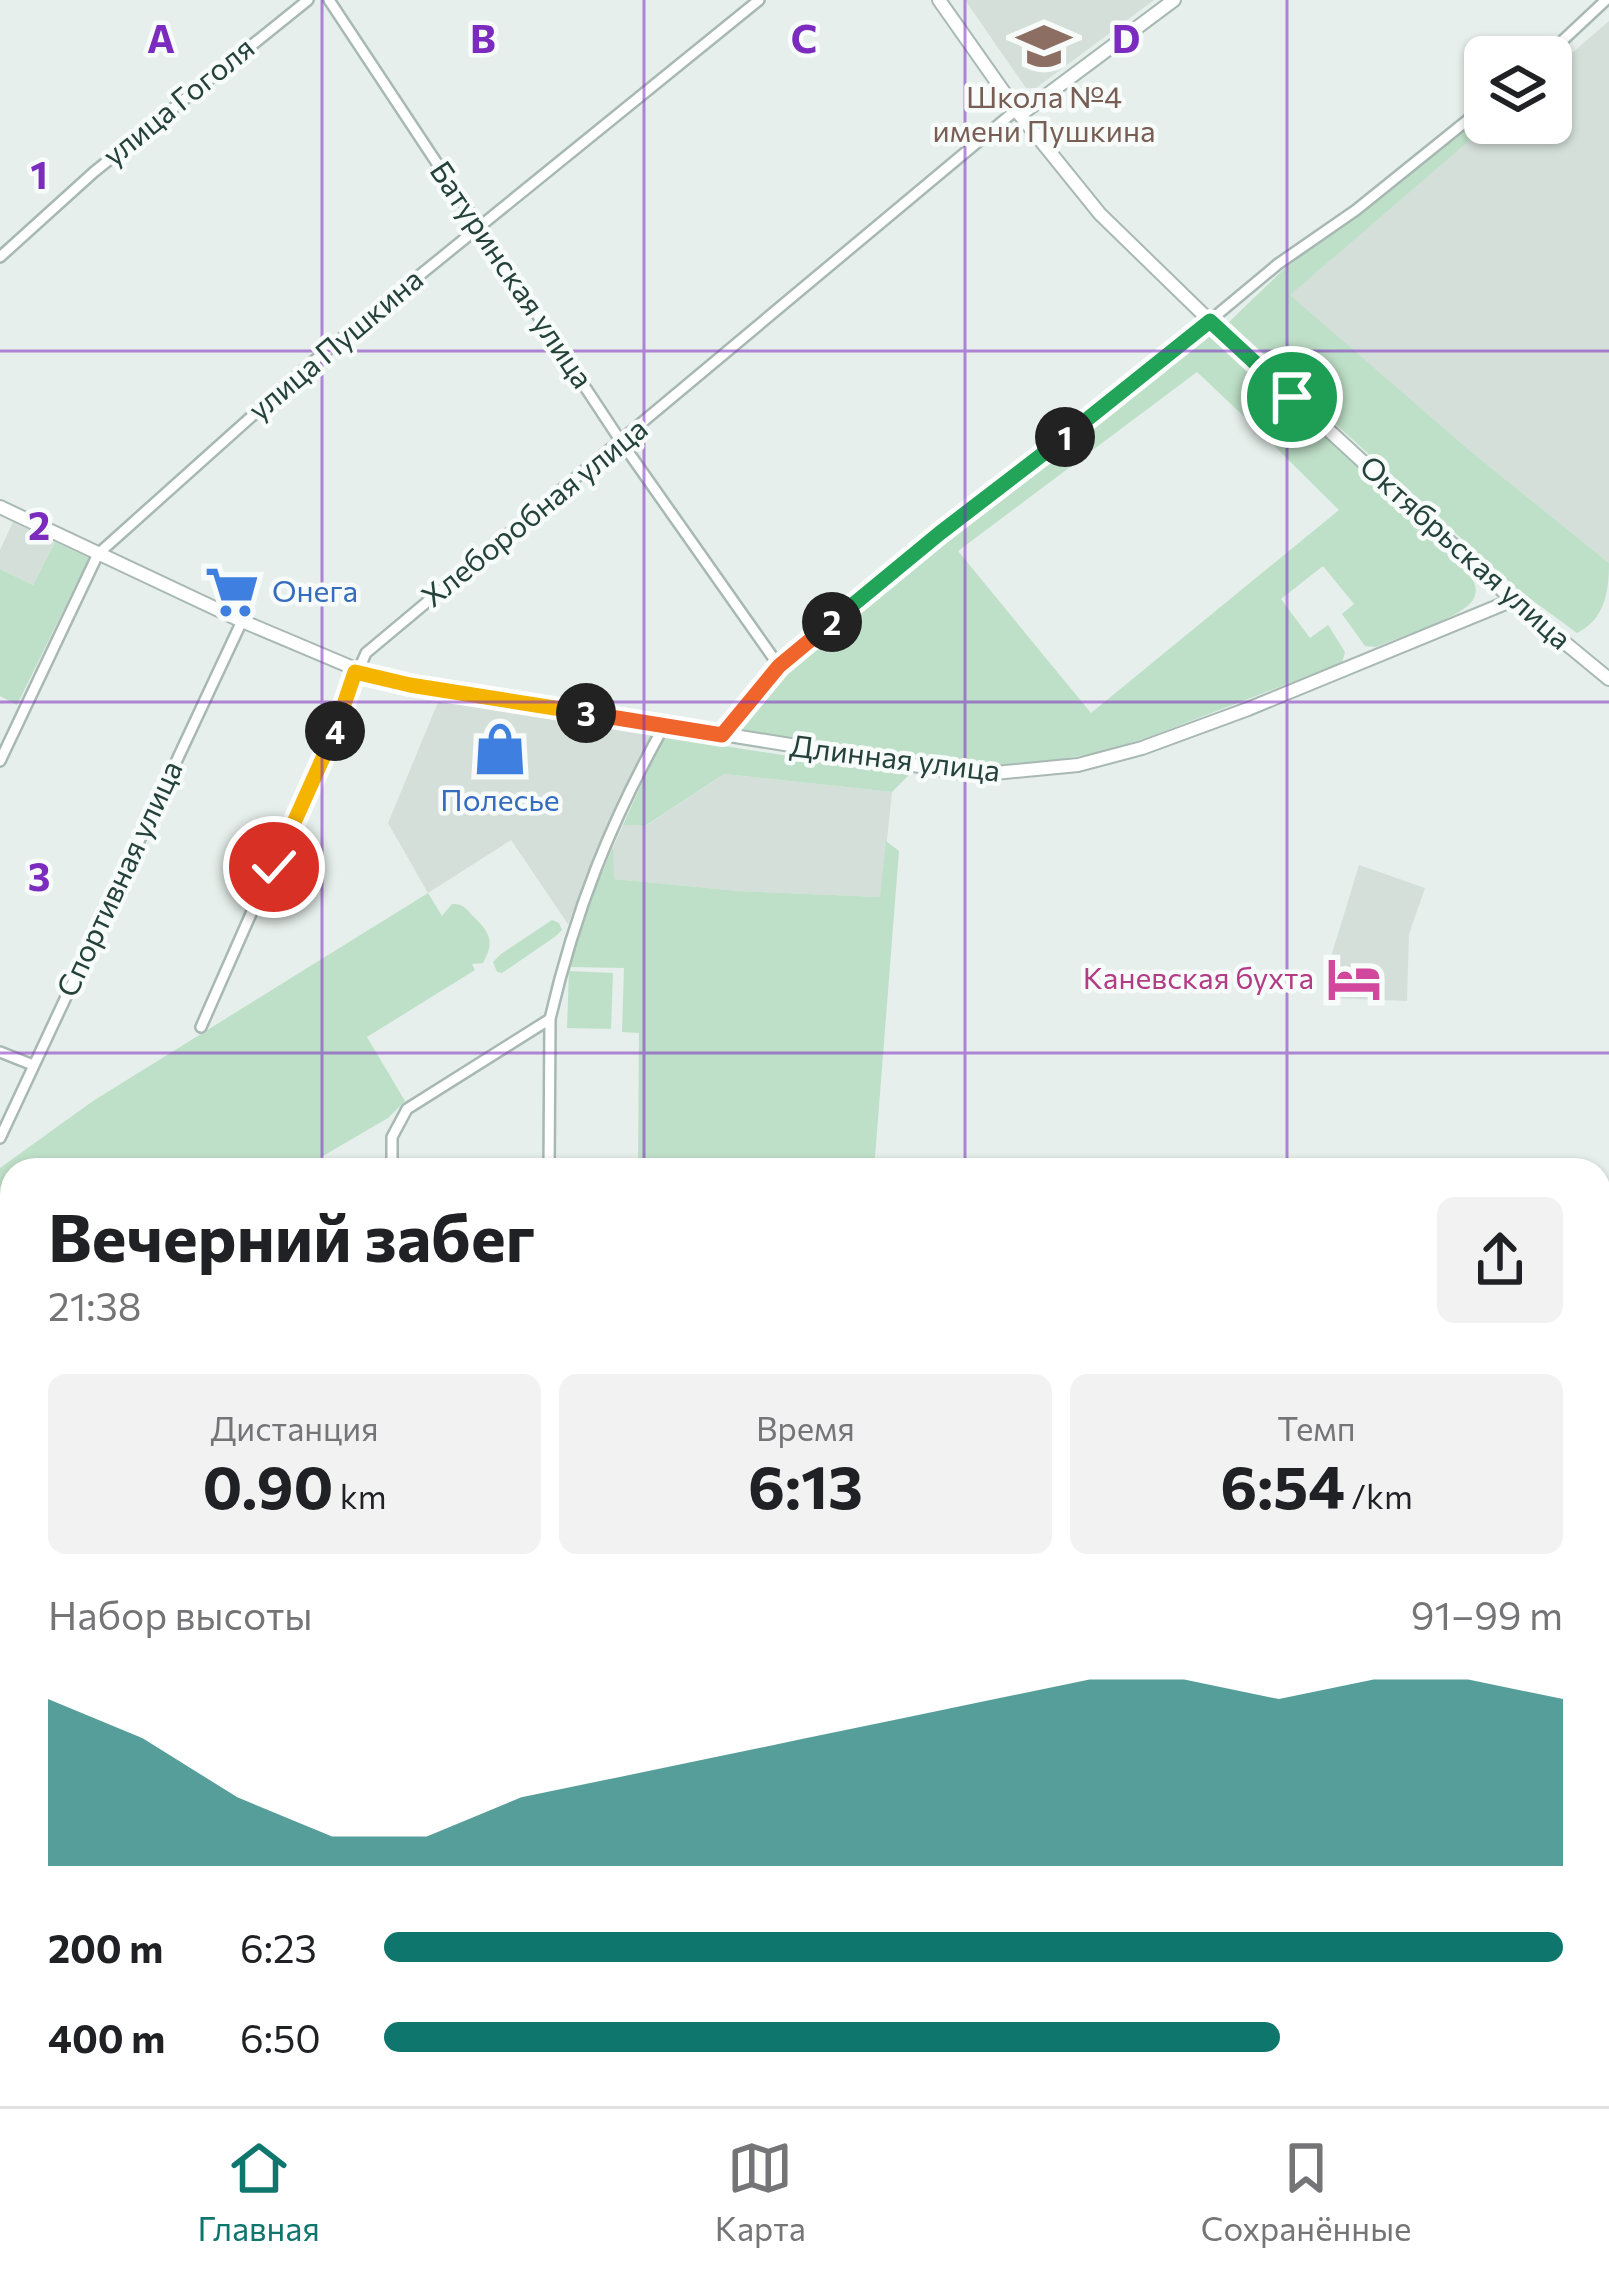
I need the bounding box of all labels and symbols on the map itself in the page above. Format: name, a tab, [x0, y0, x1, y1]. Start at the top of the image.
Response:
text: A	[147, 13, 175, 61]
text: B	[470, 13, 496, 61]
text: C	[791, 13, 817, 61]
text: D	[1112, 13, 1140, 61]
school or university icon: Школа №4 имени Пушкина	[1015, 17, 1073, 75]
street label: улица Гоголя	[94, 28, 261, 172]
place label: Школа №4 имени Пушкина	[932, 77, 1156, 148]
text: 1	[30, 149, 48, 197]
street label: Батуринская улица	[423, 153, 603, 394]
street label: улица Пушкина	[240, 259, 429, 427]
pin	[1241, 346, 1343, 448]
pin: 1	[1035, 407, 1095, 467]
street label: Хлеборобная улица	[413, 409, 654, 613]
street label: Октябрьская улица	[1353, 447, 1580, 656]
text: 2	[28, 500, 50, 548]
supermarket icon: Онега	[203, 563, 261, 621]
place label: Онега	[272, 571, 358, 608]
pin: 2	[802, 592, 862, 652]
pin: 3	[556, 683, 616, 743]
pin: 4	[305, 701, 365, 761]
shop icon: Полесье	[471, 720, 529, 778]
street label: Длинная улица	[788, 725, 1002, 788]
street label: Спортивная улица	[47, 754, 189, 1002]
place label: Полесье	[440, 780, 560, 817]
pin	[223, 816, 325, 918]
text: 3	[28, 851, 50, 899]
hotel icon: Каневская бухта	[1325, 950, 1383, 1008]
place label: Каневская бухта	[1083, 958, 1314, 995]

